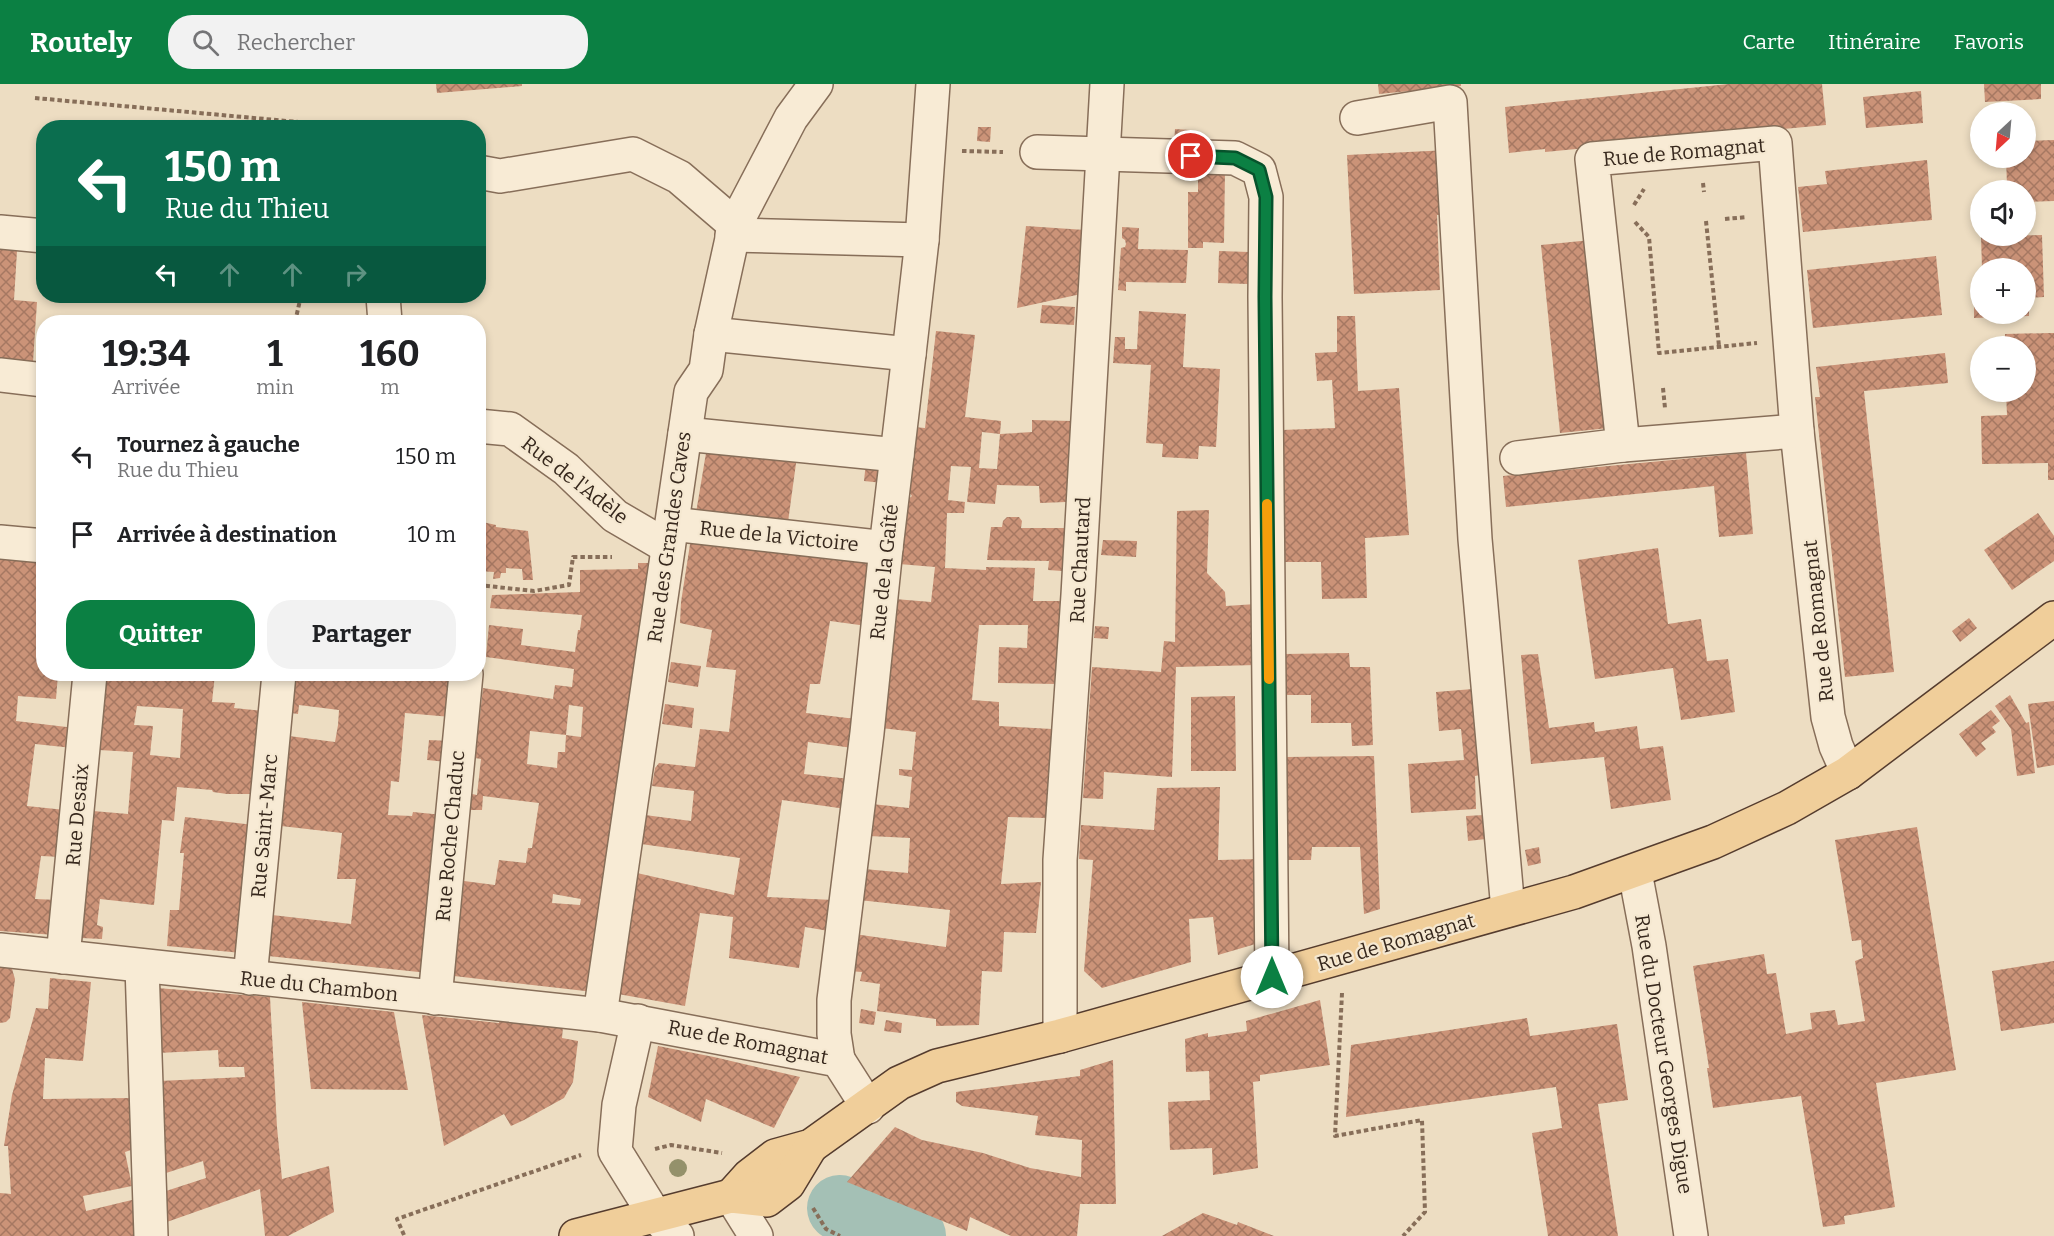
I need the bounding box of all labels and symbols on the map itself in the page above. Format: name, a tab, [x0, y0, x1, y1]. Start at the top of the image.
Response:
north arrow	[1970, 102, 2036, 168]
pin	[1165, 130, 1216, 181]
street label: Rue de Romagnat	[1602, 133, 1766, 171]
street label: Rue des Grandes Caves	[642, 430, 696, 644]
street label: Rue de l'Adèle	[517, 431, 633, 529]
street label: Rue Chautard	[1065, 496, 1095, 624]
street label: Rue de la Gaîté	[865, 503, 903, 641]
street label: Rue de la Victoire	[698, 516, 860, 556]
street label: Rue de Romagnat	[1798, 539, 1838, 703]
street label: Rue Roche Chaduc	[431, 749, 469, 923]
street label: Rue Saint-Marc	[246, 753, 282, 899]
street label: Rue Desaix	[61, 763, 93, 867]
street label: Rue de Romagnat	[1314, 908, 1478, 976]
street label: Rue du Docteur Georges Digue	[1630, 912, 1698, 1196]
position arrow	[1240, 945, 1304, 1009]
street label: Rue du Chambon	[239, 966, 400, 1006]
street label: Rue de Romagnat	[666, 1015, 830, 1069]

